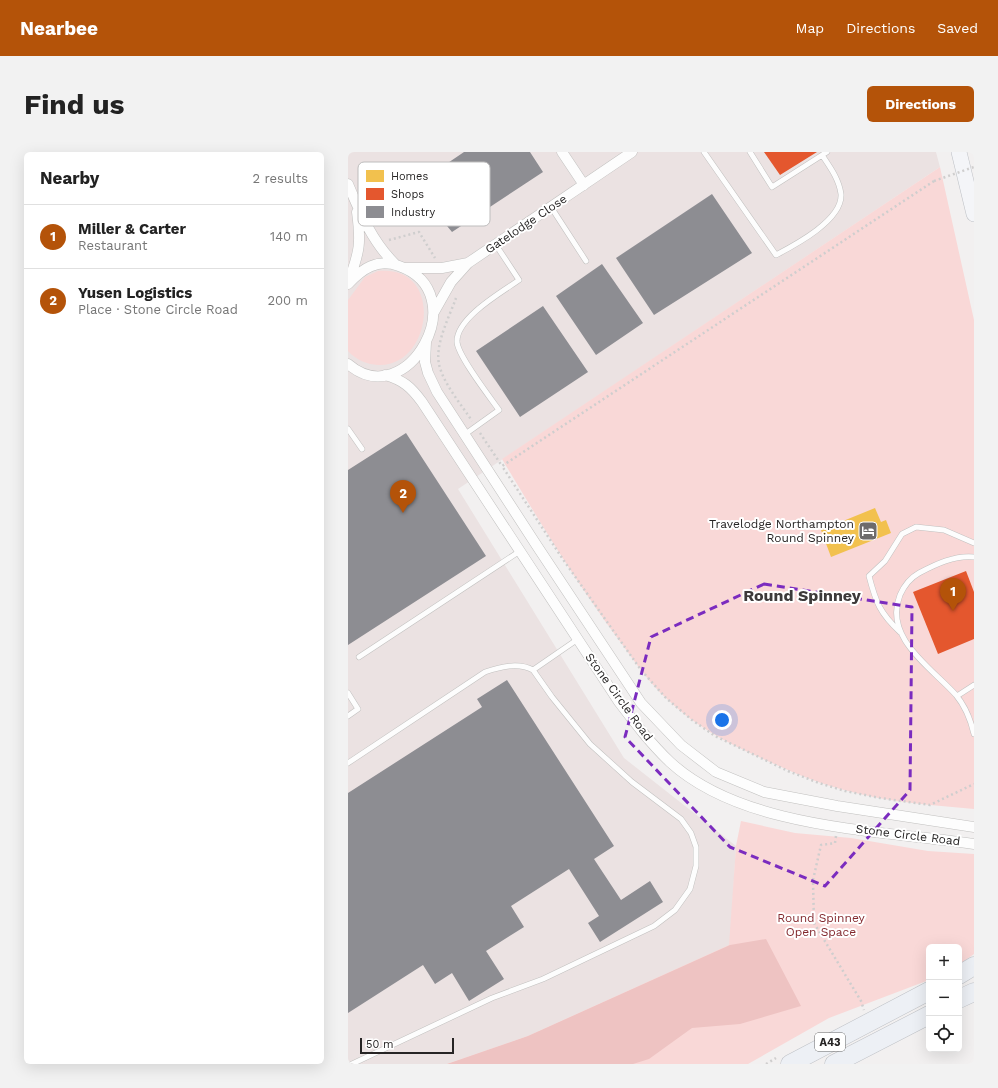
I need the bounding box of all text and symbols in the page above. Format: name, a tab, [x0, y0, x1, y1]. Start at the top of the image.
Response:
text: Nearbee	[20, 17, 98, 40]
text: Map	[796, 20, 824, 36]
text: Directions	[846, 20, 915, 36]
text: Saved	[937, 20, 978, 36]
button: Directions	[867, 86, 974, 122]
text: Find us	[24, 88, 124, 121]
legend	[358, 162, 490, 226]
text: Nearby	[40, 168, 99, 188]
text: Homes	[391, 170, 428, 183]
text: 2 results	[253, 171, 308, 186]
text: Shops	[391, 188, 424, 201]
street label: Gatelodge Close	[483, 191, 569, 256]
text: Industry	[391, 206, 436, 219]
text: Miller & Carter	[78, 220, 186, 238]
text: 1	[50, 229, 56, 244]
text: 140 m	[270, 229, 308, 244]
text: Restaurant	[78, 238, 148, 253]
text: Yusen Logistics	[78, 284, 192, 302]
text: 2	[49, 293, 57, 308]
text: 200 m	[267, 293, 308, 308]
text: Place · Stone Circle Road	[78, 302, 238, 317]
pin: 2	[390, 480, 416, 513]
place label: Travelodge Northampton Round Spinney	[709, 517, 855, 545]
hotel icon: Travelodge Northampton Round Spinney	[857, 520, 879, 542]
pin: 1	[940, 578, 966, 611]
district label: Round Spinney	[743, 586, 862, 605]
street label: Stone Circle Road	[582, 650, 656, 744]
your location	[712, 710, 732, 730]
street label: Stone Circle Road	[855, 822, 961, 848]
park label: Round Spinney Open Space	[777, 911, 866, 939]
map controls	[926, 944, 962, 1052]
button: +	[926, 944, 962, 980]
button: −	[926, 980, 962, 1016]
button: locate	[926, 1016, 962, 1052]
road number: A43	[815, 1033, 845, 1051]
scale bar	[360, 1036, 454, 1055]
text: 50 m	[366, 1038, 393, 1051]

